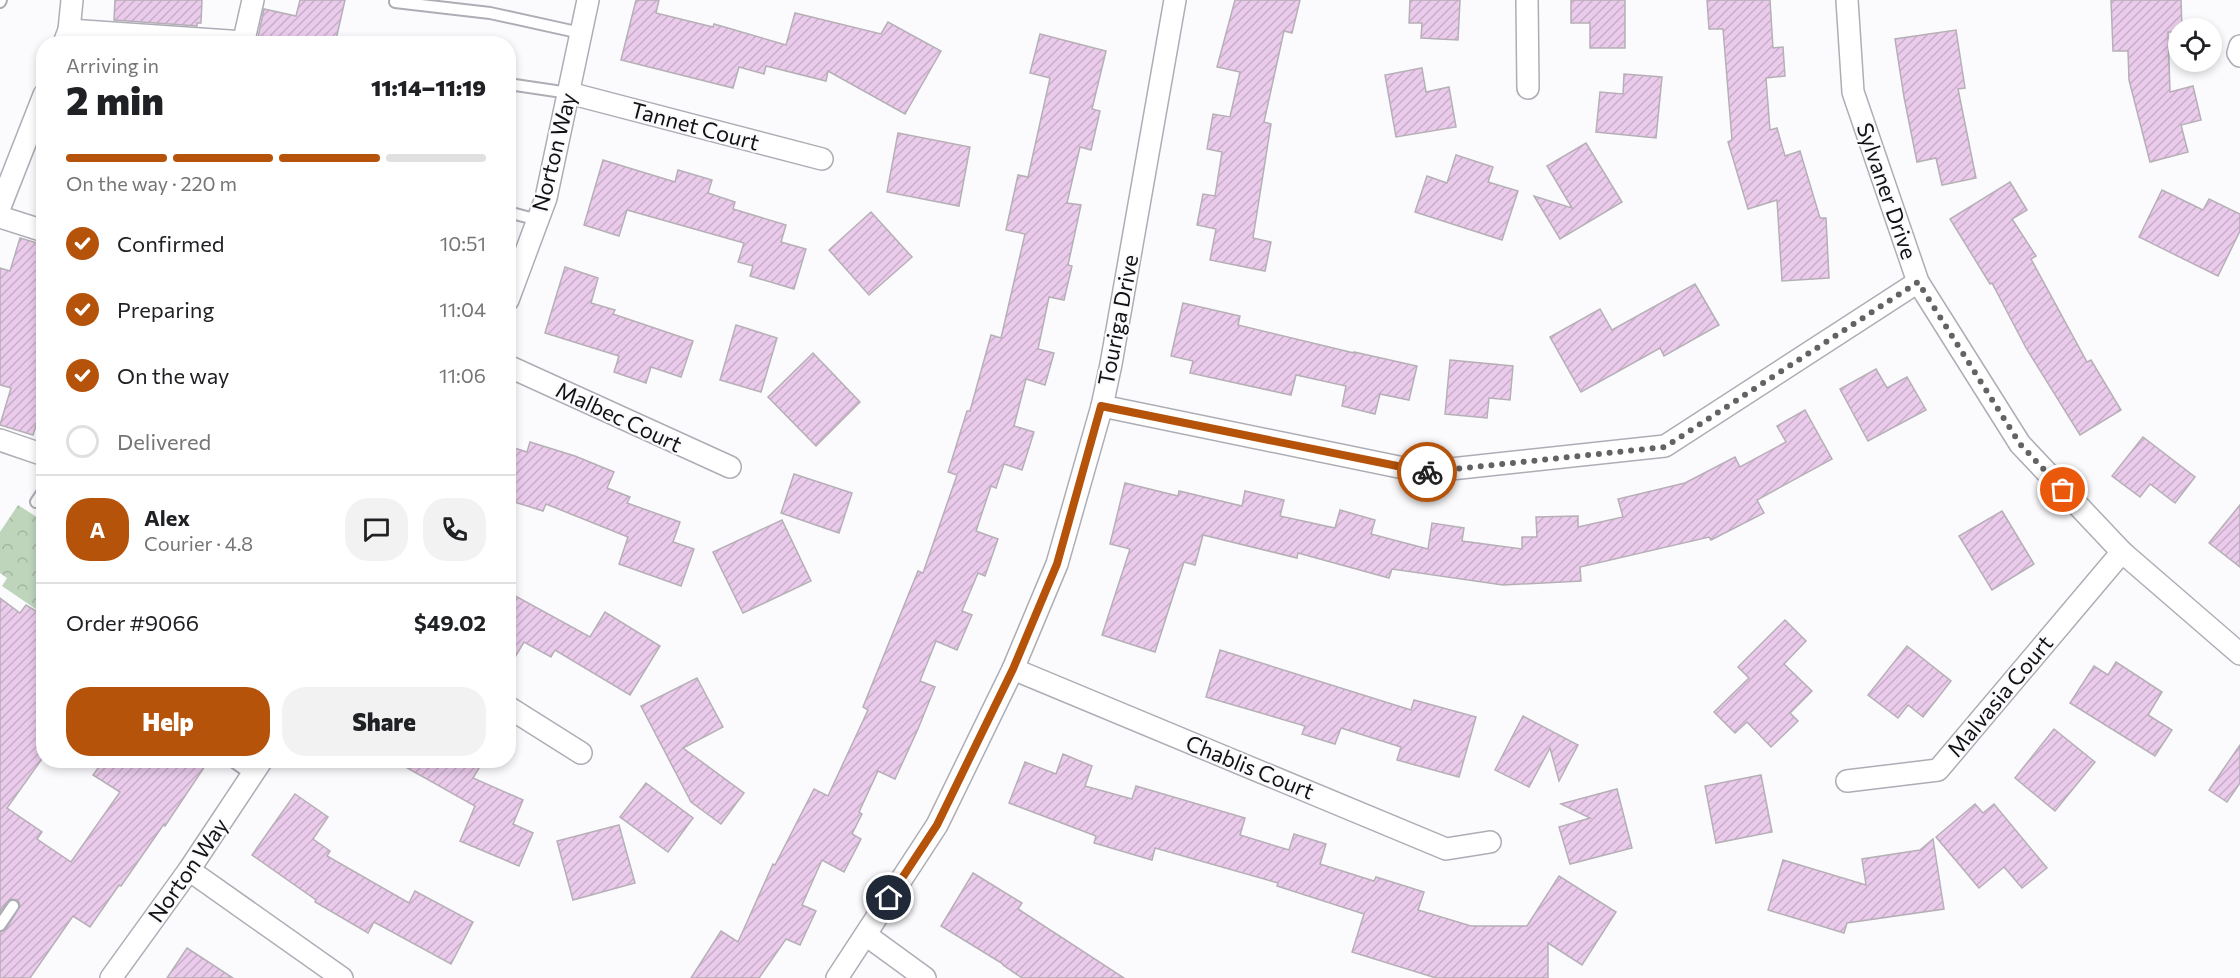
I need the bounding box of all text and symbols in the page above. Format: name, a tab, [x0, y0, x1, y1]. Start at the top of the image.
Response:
map controls	[2168, 18, 2222, 72]
button: locate	[2168, 18, 2222, 72]
text: Arriving in	[66, 53, 159, 77]
text: 11:14–11:19	[371, 74, 486, 101]
text: 2 min	[66, 75, 164, 123]
street label: Norton Way	[526, 90, 581, 214]
street label: Tannet Court	[628, 95, 762, 156]
street label: Sylvaner Drive	[1852, 119, 1923, 263]
text: On the way · 220 m	[66, 171, 237, 195]
icon: check	[66, 227, 99, 260]
text: Confirmed	[117, 230, 224, 257]
text: 10:51	[440, 231, 486, 255]
street label: Touriga Drive	[1092, 252, 1143, 388]
icon: check	[66, 293, 99, 326]
text: Preparing	[117, 296, 214, 323]
text: 11:04	[439, 297, 486, 321]
icon: check	[66, 359, 99, 392]
text: On the way	[117, 362, 229, 389]
text: 11:06	[439, 363, 486, 387]
street label: Malbec Court	[552, 376, 687, 458]
text: Delivered	[117, 428, 211, 455]
courier	[1397, 442, 1457, 502]
icon: bike	[1411, 456, 1444, 489]
pin	[2037, 464, 2088, 515]
icon: bag	[2046, 473, 2079, 506]
button: chat	[345, 498, 408, 561]
button: phone	[423, 498, 486, 561]
text: Alex	[144, 504, 190, 531]
text: A	[90, 516, 105, 543]
text: Courier · 4.8	[144, 531, 253, 555]
text: Order #9066	[66, 609, 199, 636]
text: $49.02	[414, 609, 486, 636]
street label: Malvasia Court	[1941, 629, 2058, 762]
button: Help	[66, 687, 270, 756]
button: Share	[282, 687, 486, 756]
street label: Chablis Court	[1182, 729, 1318, 805]
street label: Norton Way	[142, 812, 233, 927]
pin	[863, 872, 914, 923]
icon: home	[872, 881, 905, 914]

